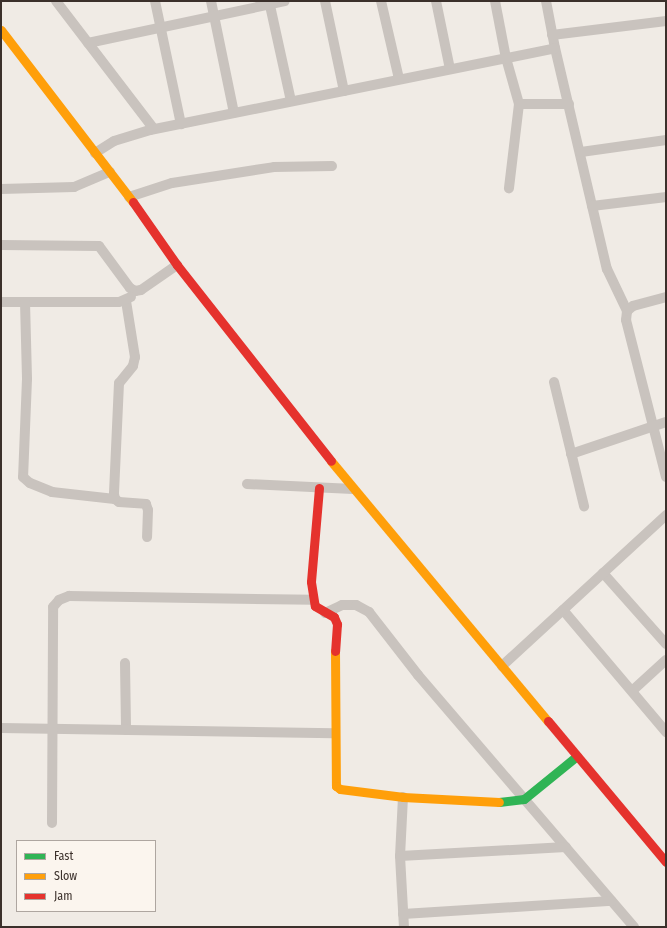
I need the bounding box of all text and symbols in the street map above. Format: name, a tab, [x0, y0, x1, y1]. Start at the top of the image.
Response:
legend	[16, 840, 156, 912]
text: Fast	[54, 849, 73, 863]
text: Slow	[54, 869, 77, 883]
text: Jam	[54, 889, 72, 903]

